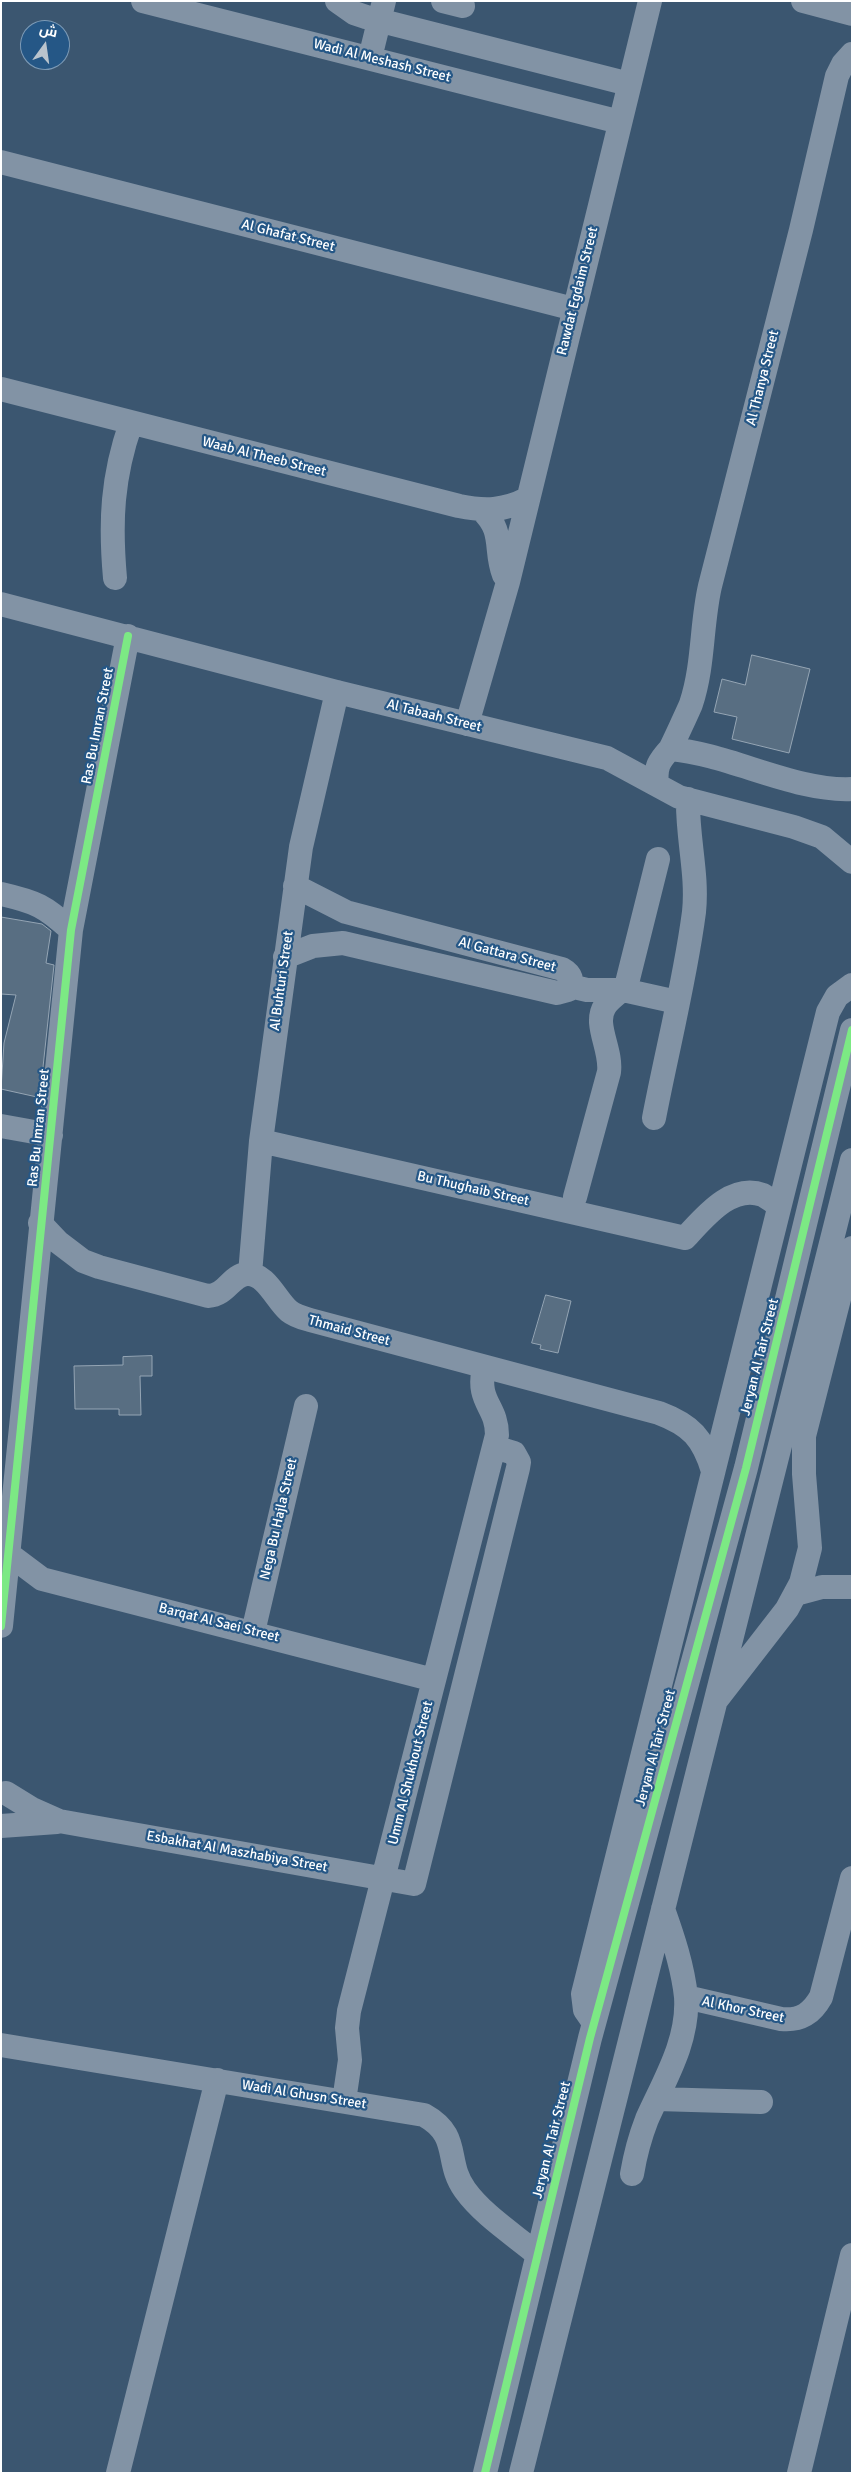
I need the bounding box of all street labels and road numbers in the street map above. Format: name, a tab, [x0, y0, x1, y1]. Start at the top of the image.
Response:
street label: Wadi Al Meshash Street	[312, 36, 452, 86]
street label: Al Ghafat Street	[240, 216, 336, 256]
street label: Rawdat Egdaim Street	[554, 225, 602, 357]
street label: Al Thanya Street	[743, 329, 783, 427]
street label: Waab Al Theeb Street	[200, 433, 328, 481]
street label: Ras Bu Imran Street	[78, 666, 118, 786]
street label: Al Tabaah Street	[385, 696, 483, 736]
street label: Al Buhturi Street	[267, 930, 297, 1032]
street label: Al Gattara Street	[456, 934, 558, 976]
street label: Ras Bu Imran Street	[24, 1068, 54, 1188]
street label: Bu Thughaib Street	[415, 1168, 531, 1210]
street label: Jeryan Al Tair Street	[737, 1297, 783, 1417]
street label: Thmaid Street	[306, 1312, 392, 1350]
street label: Nega Bu Hajla Street	[257, 1456, 301, 1582]
street label: Barqat Al Saei Street	[157, 1600, 281, 1646]
street label: Jeryan Al Tair Street	[632, 1688, 680, 1808]
street label: Umm Al Shukhout Street	[385, 1699, 437, 1847]
street label: Esbakhat Al Maszhabiya Street	[145, 1828, 329, 1876]
street label: Al Khor Street	[700, 1993, 786, 2027]
street label: Wadi Al Ghusn Street	[241, 2077, 367, 2113]
street label: Jeryan Al Tair Street	[529, 2080, 575, 2200]

